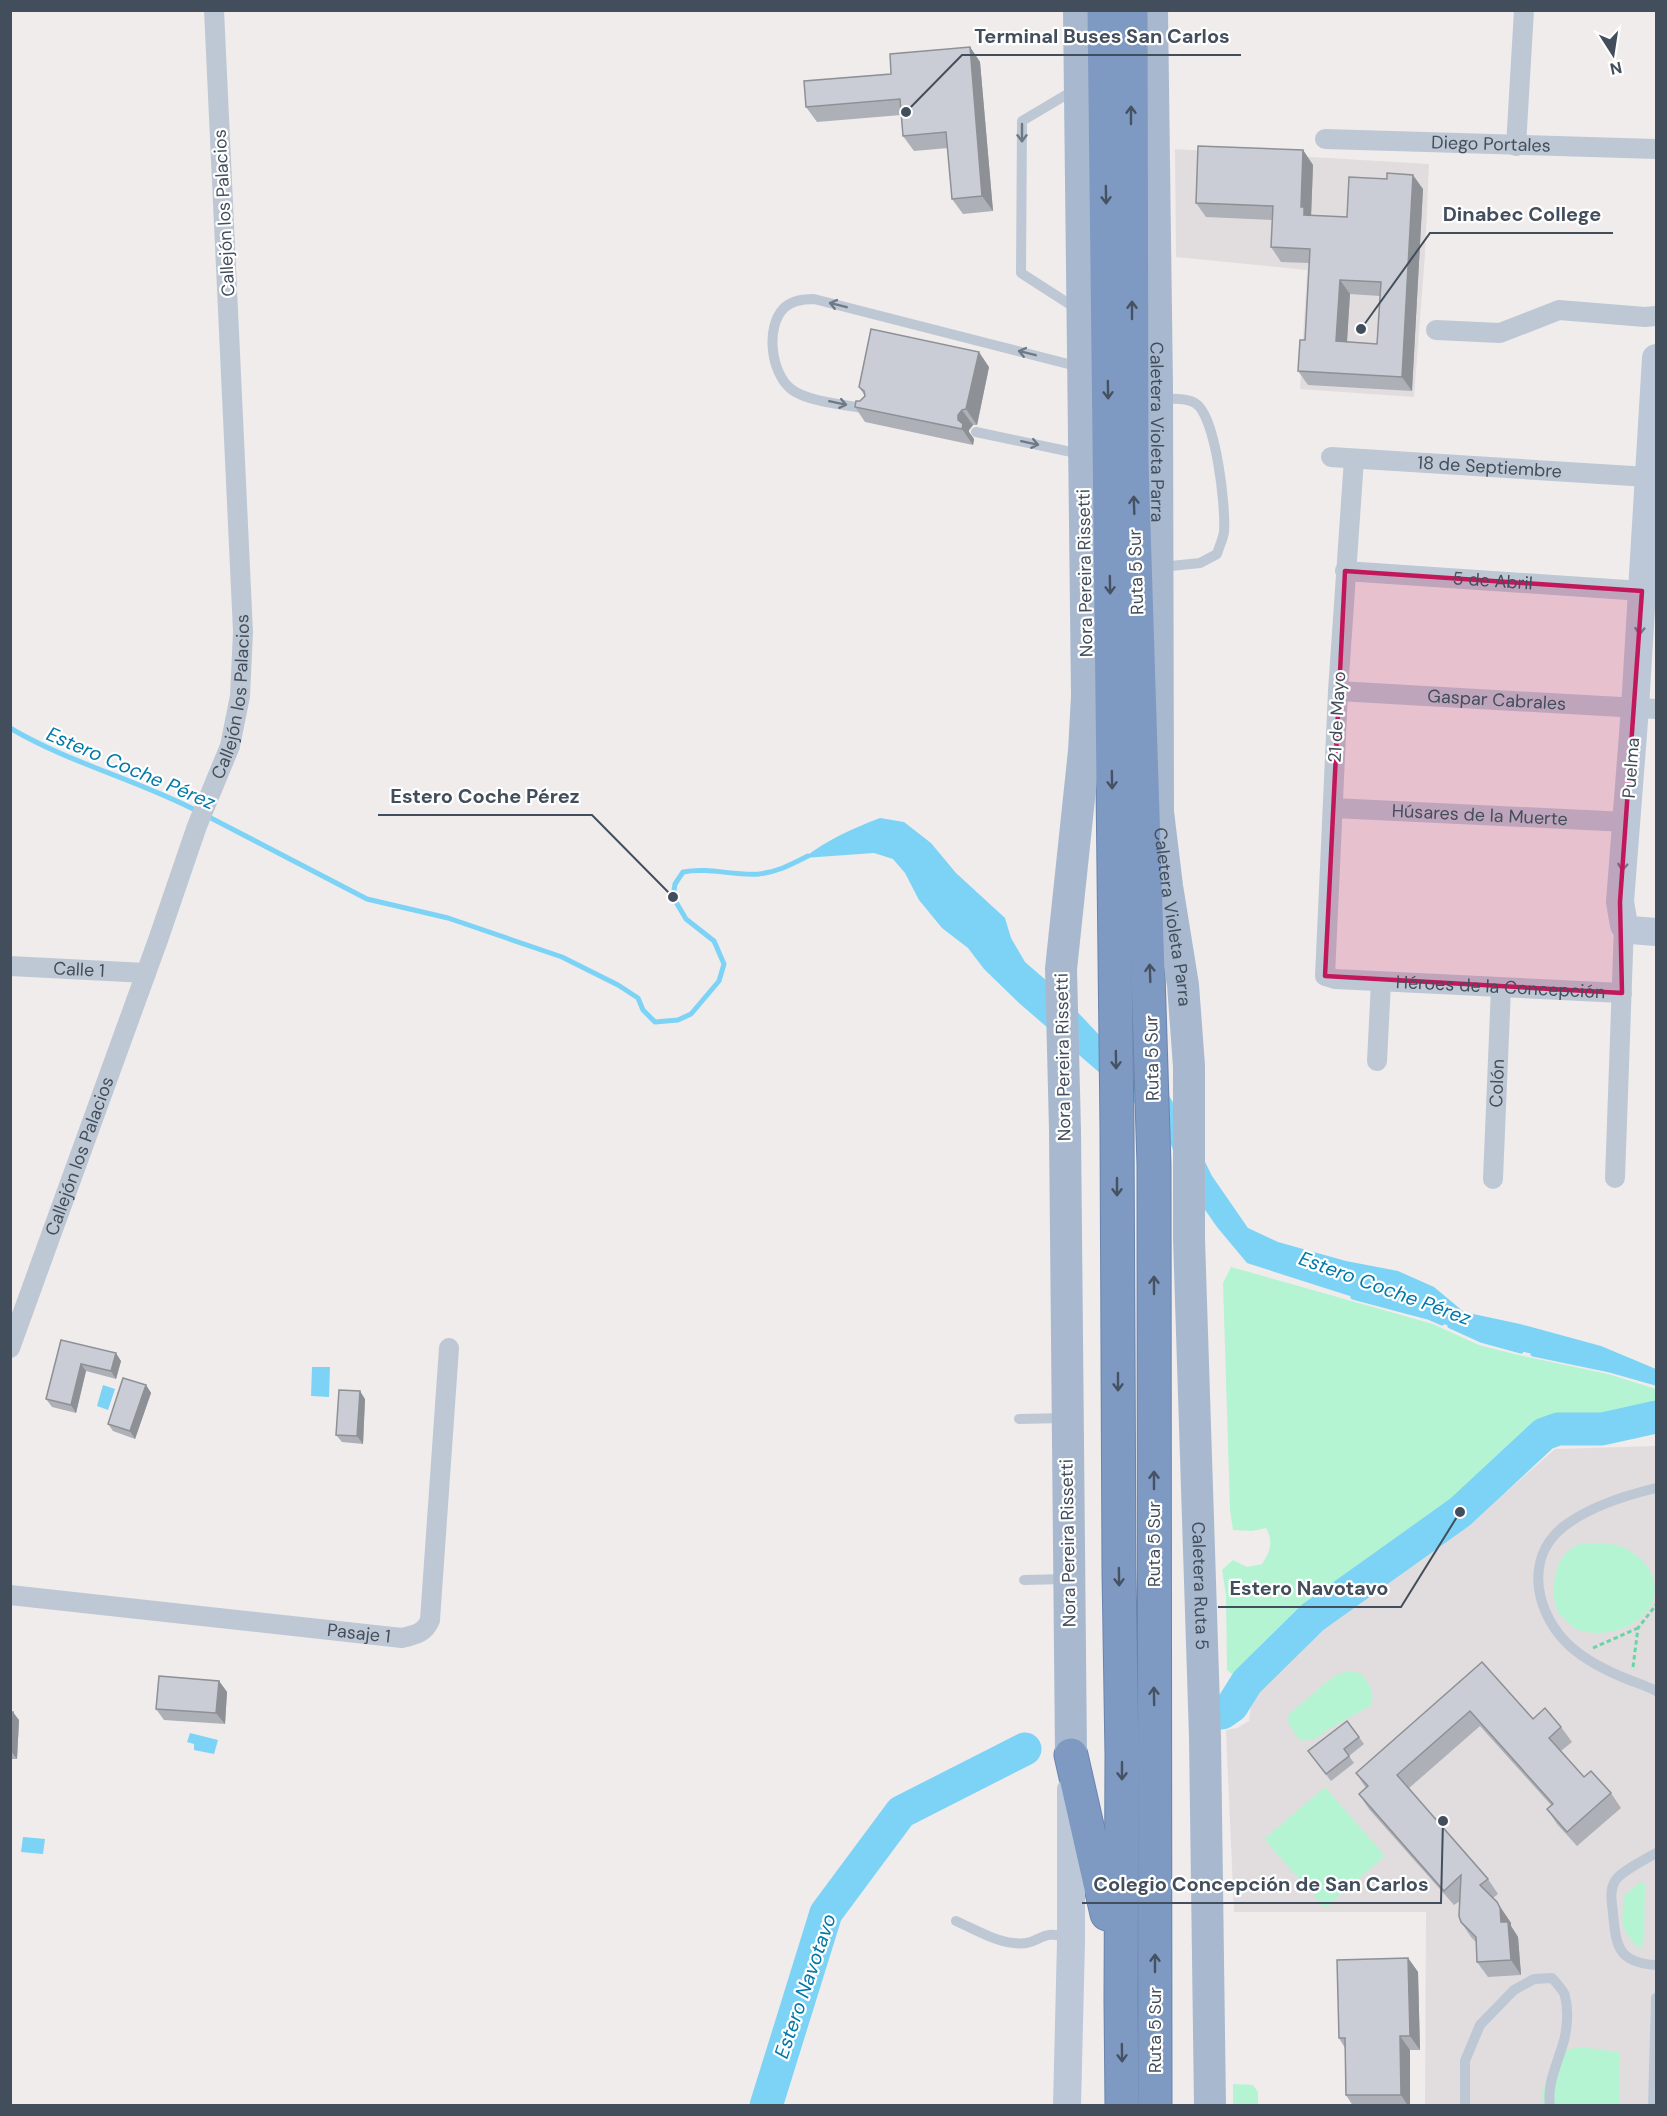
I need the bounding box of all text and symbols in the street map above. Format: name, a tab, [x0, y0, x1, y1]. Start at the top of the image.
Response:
callout: Terminal Buses San Carlos	[962, 17, 1241, 55]
text: Terminal Buses San Carlos	[974, 23, 1230, 49]
north arrow	[1583, 24, 1643, 84]
text: N	[1608, 57, 1624, 80]
one-way arrow	[1125, 106, 1137, 126]
one-way arrow	[1016, 123, 1028, 143]
street label: Callejón los Palacios	[208, 129, 240, 297]
street label: Diego Portales	[1431, 130, 1551, 158]
one-way arrow	[1100, 184, 1112, 204]
callout: Dinabec College	[1430, 195, 1613, 233]
text: Dinabec College	[1443, 201, 1601, 227]
one-way arrow	[828, 299, 847, 310]
one-way arrow	[1126, 301, 1138, 321]
street label: Caletera Violeta Parra	[1144, 342, 1169, 522]
one-way arrow	[1017, 347, 1036, 358]
one-way arrow	[1102, 379, 1113, 399]
one-way arrow	[828, 398, 847, 409]
one-way arrow	[1020, 438, 1039, 449]
street label: 18 de Septiembre	[1417, 450, 1563, 484]
street label: Nora Pereira Rissetti	[1072, 489, 1098, 657]
one-way arrow	[1128, 496, 1139, 516]
street label: Ruta 5 Sur	[1122, 528, 1149, 615]
street label: 5 de Abril	[1452, 566, 1534, 596]
one-way arrow	[1104, 574, 1116, 594]
street label: Callejón los Palacios	[206, 614, 255, 783]
one-way arrow	[1634, 615, 1645, 635]
street label: 21 de Mayo	[1323, 671, 1351, 763]
street label: Gaspar Cabrales	[1427, 684, 1567, 716]
water label: Estero Coche Pérez	[43, 721, 220, 816]
street label: Puelma	[1617, 737, 1645, 799]
one-way arrow	[1106, 769, 1118, 789]
callout: Estero Coche Pérez	[378, 777, 592, 815]
text: Estero Coche Pérez	[390, 783, 580, 809]
street label: Húsares de la Muerte	[1391, 799, 1568, 831]
street label: Caletera Violeta Parra	[1148, 826, 1197, 1007]
one-way arrow	[1617, 852, 1628, 872]
street label: Calle 1	[53, 956, 105, 983]
one-way arrow	[1144, 963, 1155, 983]
street label: Héroes de la Concepción	[1395, 970, 1606, 1004]
street label: Nora Pereira Rissetti	[1050, 973, 1076, 1141]
street label: Ruta 5 Sur	[1139, 1015, 1165, 1101]
one-way arrow	[1110, 1050, 1122, 1070]
street label: Colón	[1484, 1058, 1510, 1108]
street label: Callejón los Palacios	[40, 1073, 119, 1239]
one-way arrow	[1111, 1176, 1123, 1196]
water label: Estero Coche Pérez	[1296, 1245, 1475, 1331]
one-way arrow	[1148, 1276, 1160, 1296]
one-way arrow	[1112, 1371, 1124, 1391]
street label: Nora Pereira Rissetti	[1055, 1459, 1081, 1627]
one-way arrow	[1148, 1471, 1160, 1491]
street label: Ruta 5 Sur	[1142, 1501, 1166, 1587]
street label: Caletera Ruta 5	[1186, 1521, 1214, 1650]
one-way arrow	[1113, 1566, 1125, 1586]
callout: Estero Navotavo	[1218, 1569, 1401, 1607]
text: Estero Navotavo	[1229, 1575, 1389, 1601]
street label: Pasaje 1	[326, 1618, 392, 1649]
one-way arrow	[1148, 1687, 1159, 1707]
one-way arrow	[1116, 1761, 1128, 1781]
callout: Colegio Concepción de San Carlos	[1082, 1865, 1441, 1903]
text: Colegio Concepción de San Carlos	[1093, 1871, 1429, 1897]
water label: Estero Navotavo	[768, 1910, 842, 2062]
one-way arrow	[1149, 1954, 1161, 1974]
street label: Ruta 5 Sur	[1143, 1987, 1167, 2073]
one-way arrow	[1116, 2043, 1127, 2063]

